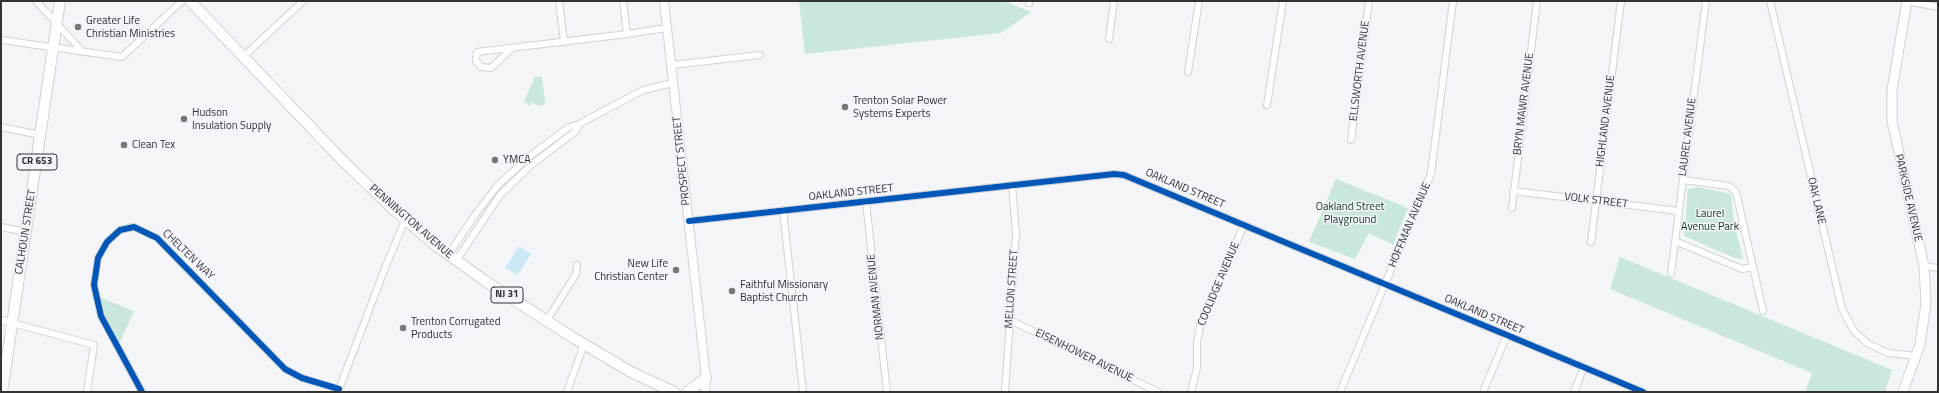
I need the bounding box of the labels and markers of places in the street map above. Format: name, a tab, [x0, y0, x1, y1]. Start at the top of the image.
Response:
place label: Greater Life Christian Ministries	[86, 14, 175, 40]
marker: Greater Life Christian Ministries	[73, 22, 83, 32]
place label: Trenton Solar Power Systems Experts	[853, 94, 947, 120]
marker: Trenton Solar Power Systems Experts	[840, 102, 850, 112]
place label: Hudson Insulation Supply	[192, 106, 271, 132]
marker: Hudson Insulation Supply	[179, 114, 189, 124]
place label: Clean Tex	[132, 138, 175, 152]
marker: Clean Tex	[119, 140, 129, 150]
place label: YMCA	[503, 153, 531, 167]
marker: YMCA	[490, 155, 500, 165]
place label: New Life Christian Center	[594, 257, 668, 283]
marker: New Life Christian Center	[671, 265, 681, 275]
place label: Faithful Missionary Baptist Church	[740, 278, 828, 304]
marker: Faithful Missionary Baptist Church	[727, 286, 737, 296]
place label: Trenton Corrugated Products	[411, 315, 500, 341]
marker: Trenton Corrugated Products	[398, 323, 408, 333]

